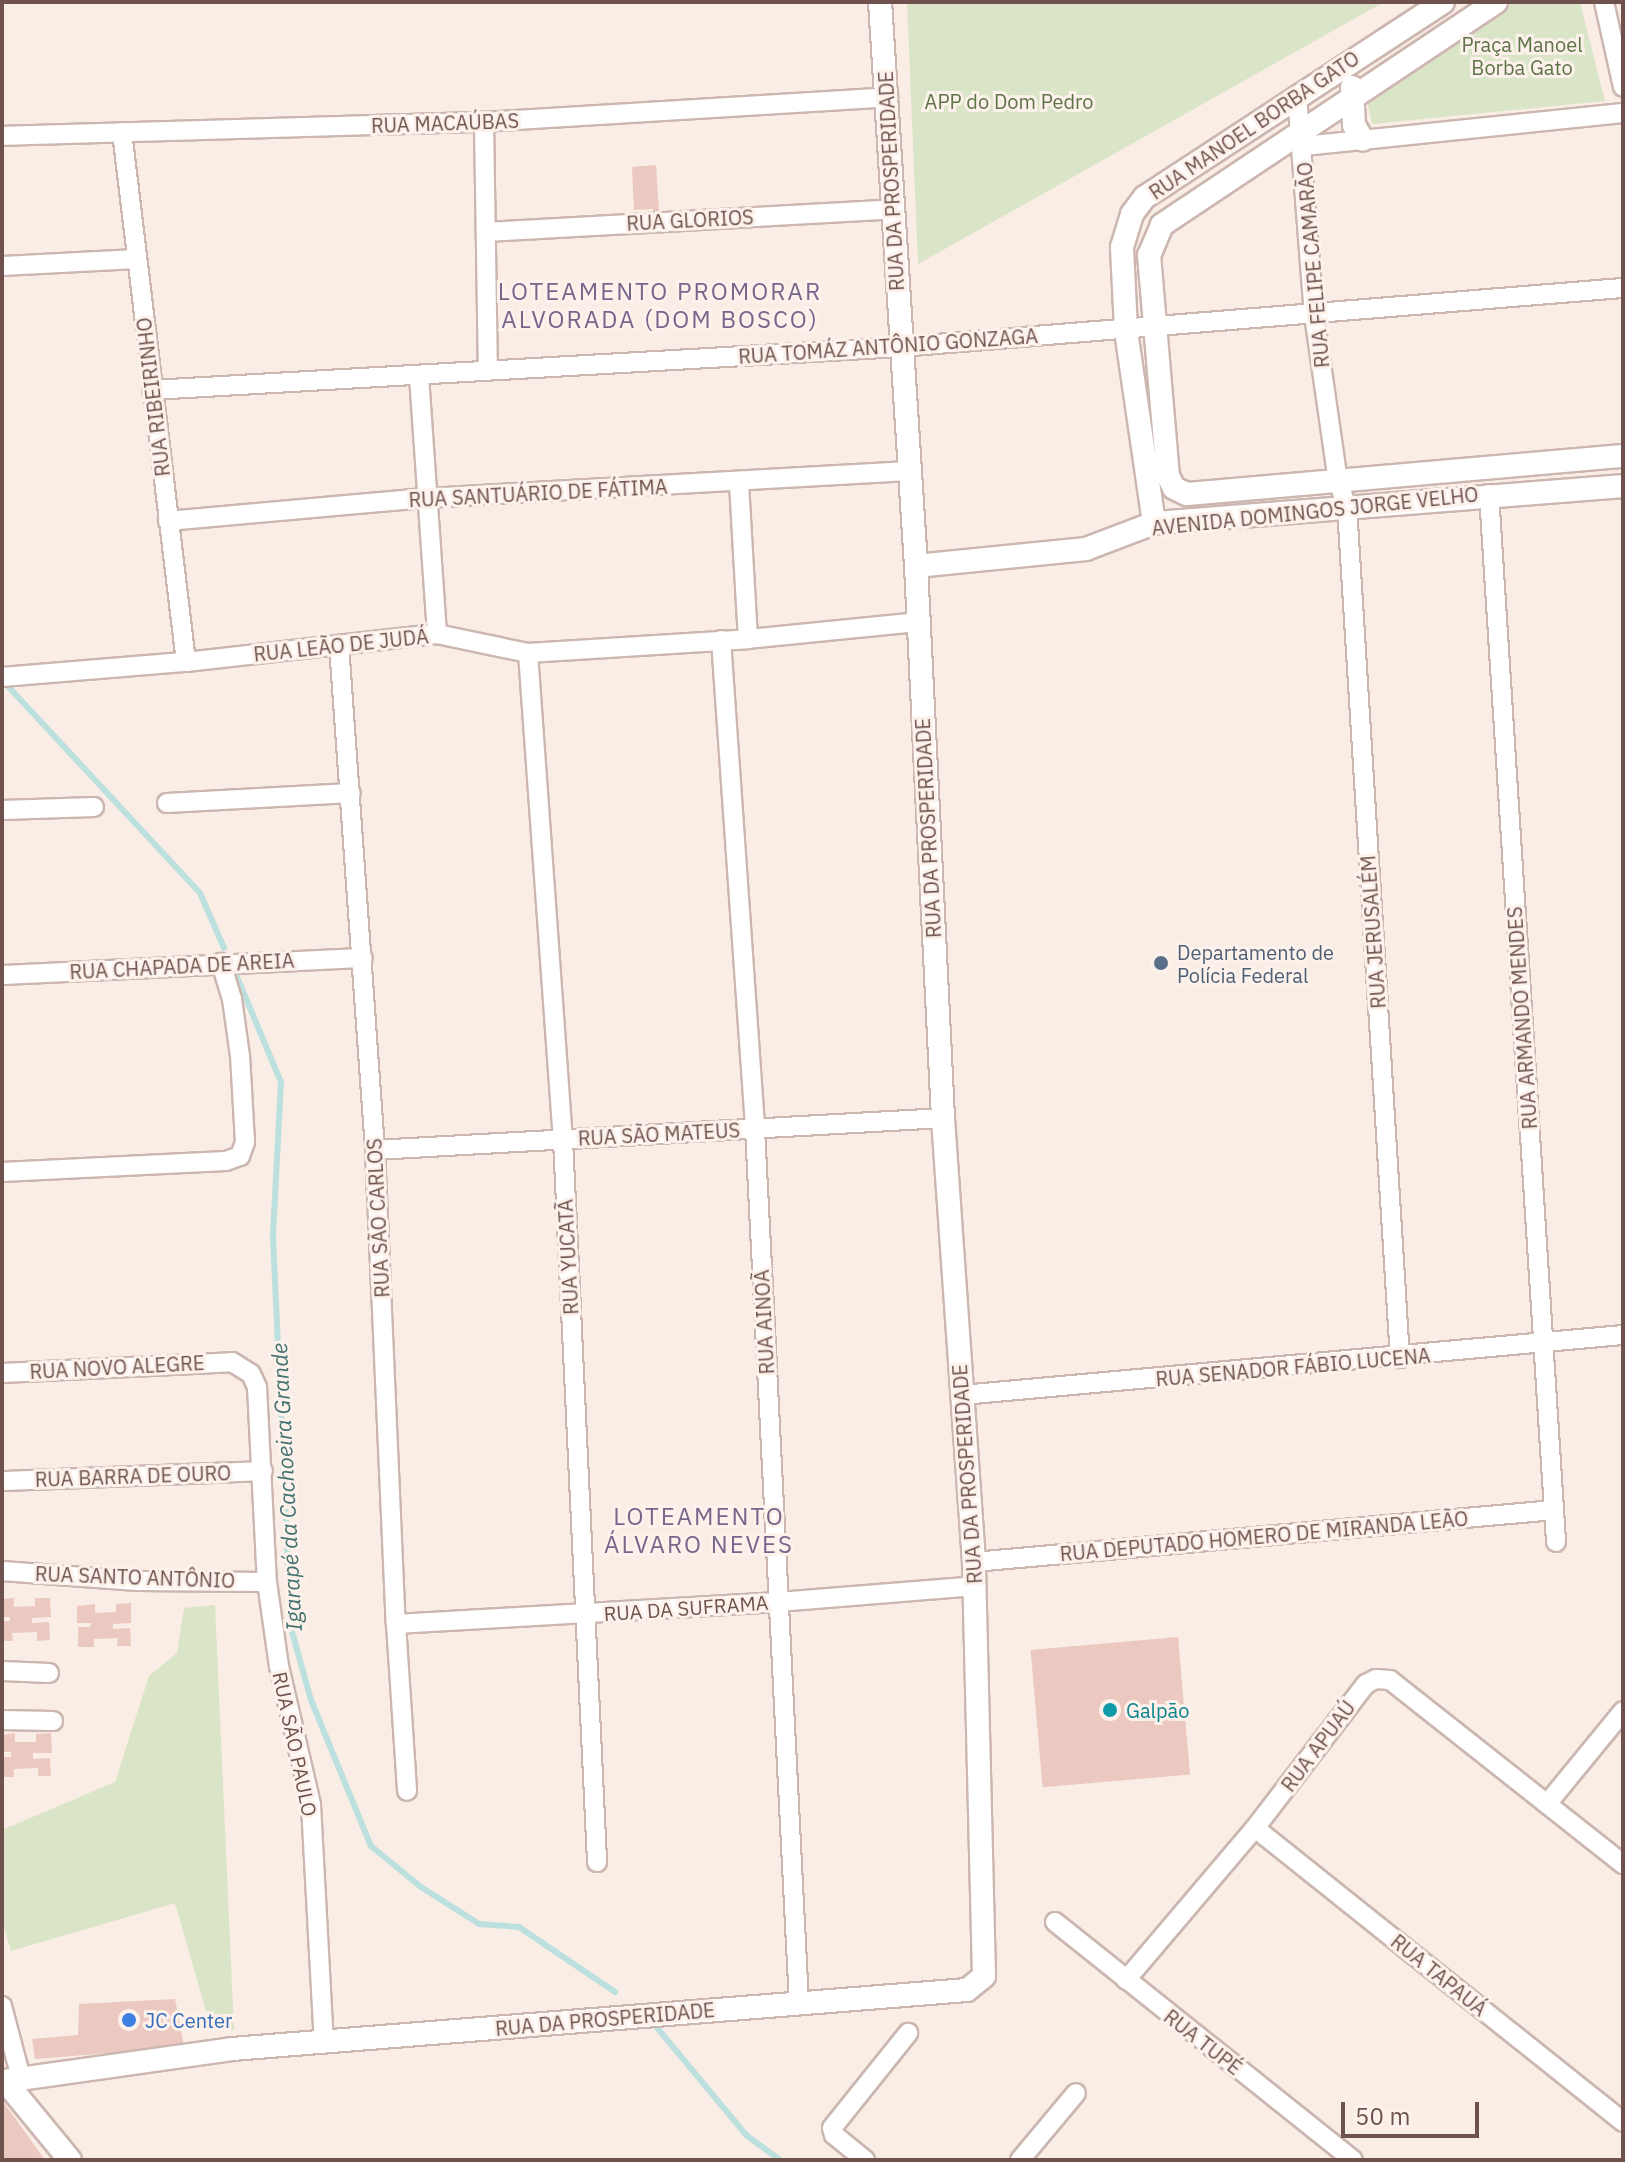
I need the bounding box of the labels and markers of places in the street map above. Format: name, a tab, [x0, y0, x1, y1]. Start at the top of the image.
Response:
place label: Departamento de Polícia Federal	[1177, 940, 1334, 987]
marker: Departamento de Polícia Federal	[1152, 954, 1170, 972]
place label: Galpão	[1126, 1698, 1189, 1722]
marker: Galpão	[1101, 1701, 1119, 1719]
place label: JC Center	[145, 2008, 232, 2032]
marker: JC Center	[120, 2011, 138, 2029]

